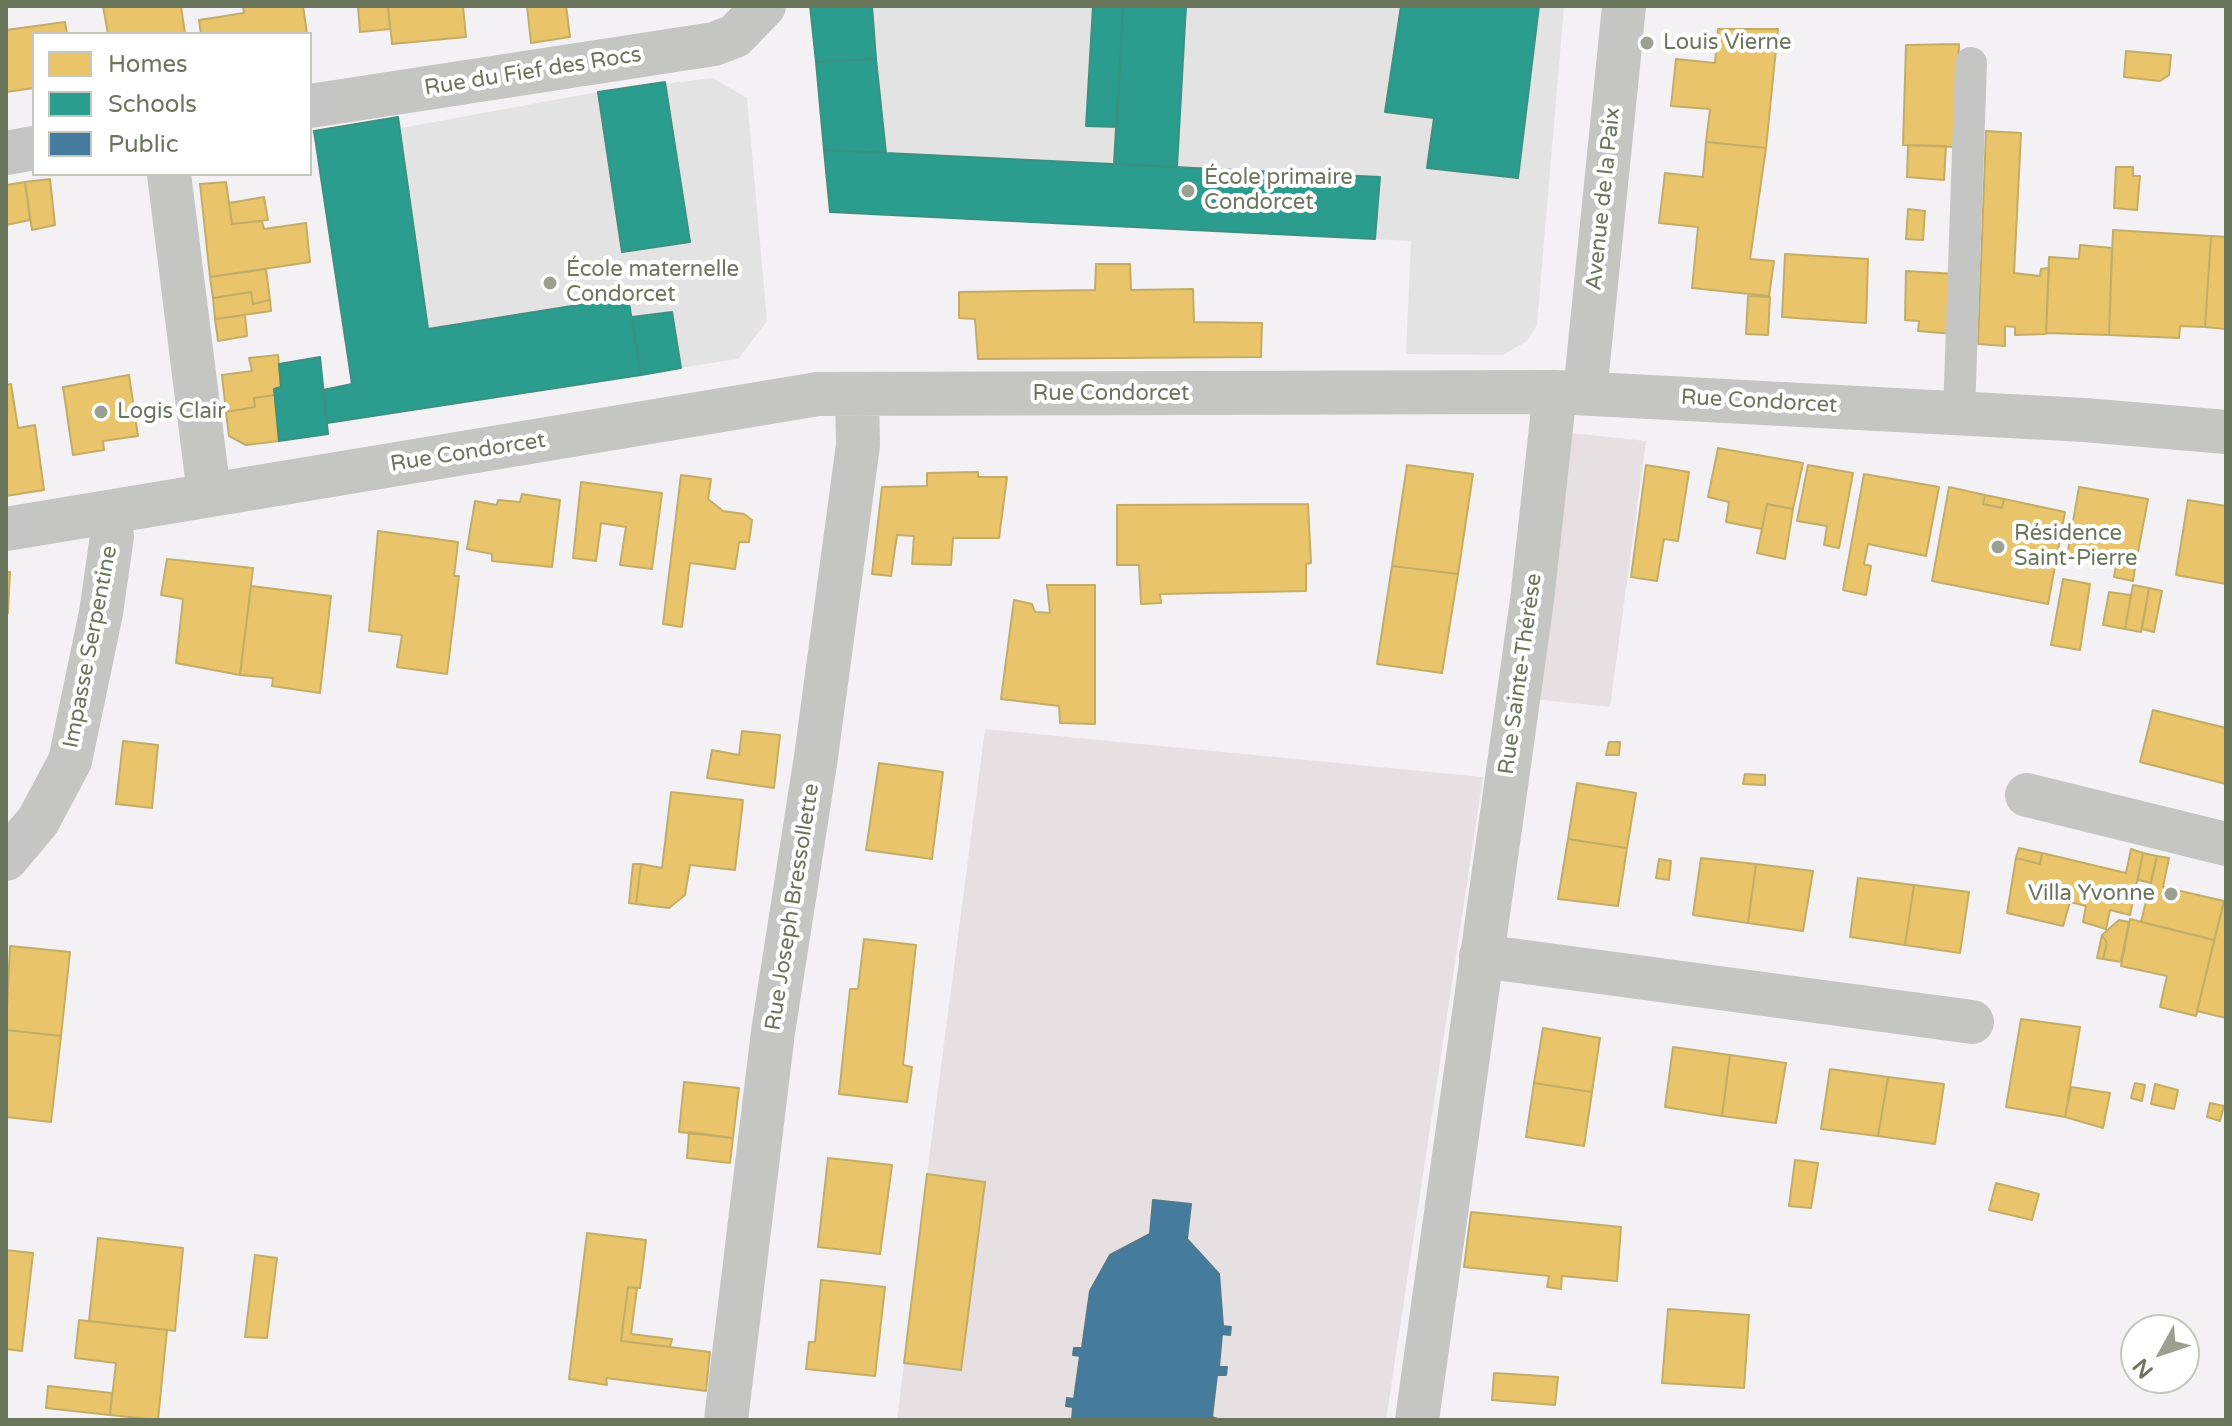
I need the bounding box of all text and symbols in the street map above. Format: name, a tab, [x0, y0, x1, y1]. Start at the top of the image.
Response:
place label: Louis Vierne	[1663, 30, 1791, 56]
legend	[32, 32, 312, 176]
marker: Louis Vierne	[1638, 34, 1656, 52]
street label: Rue du Fief des Rocs	[423, 42, 643, 102]
text: Homes	[108, 50, 188, 79]
text: Schools	[108, 90, 197, 119]
street label: Avenue de la Paix	[1581, 106, 1627, 292]
text: Public	[108, 130, 178, 159]
place label: École primaire Condorcet	[1204, 165, 1353, 216]
marker: École primaire Condorcet	[1179, 182, 1197, 200]
place label: École maternelle Condorcet	[566, 257, 739, 308]
marker: École maternelle Condorcet	[541, 274, 559, 292]
street label: Rue Condorcet	[1033, 381, 1189, 407]
street label: Rue Condorcet	[1680, 385, 1838, 419]
place label: Logis Clair	[117, 399, 226, 425]
marker: Logis Clair	[92, 403, 110, 421]
street label: Rue Condorcet	[389, 428, 547, 478]
place label: Résidence Saint-Pierre	[2014, 521, 2137, 572]
marker: Résidence Saint-Pierre	[1989, 538, 2007, 556]
street label: Impasse Serpentine	[58, 544, 124, 750]
street label: Rue Sainte-Thérèse	[1494, 572, 1548, 776]
street label: Rue Joseph Bressollette	[760, 782, 826, 1032]
place label: Villa Yvonne	[2028, 881, 2155, 907]
marker: Villa Yvonne	[2162, 885, 2180, 903]
north arrow	[2120, 1314, 2200, 1394]
text: N	[2128, 1353, 2159, 1383]

